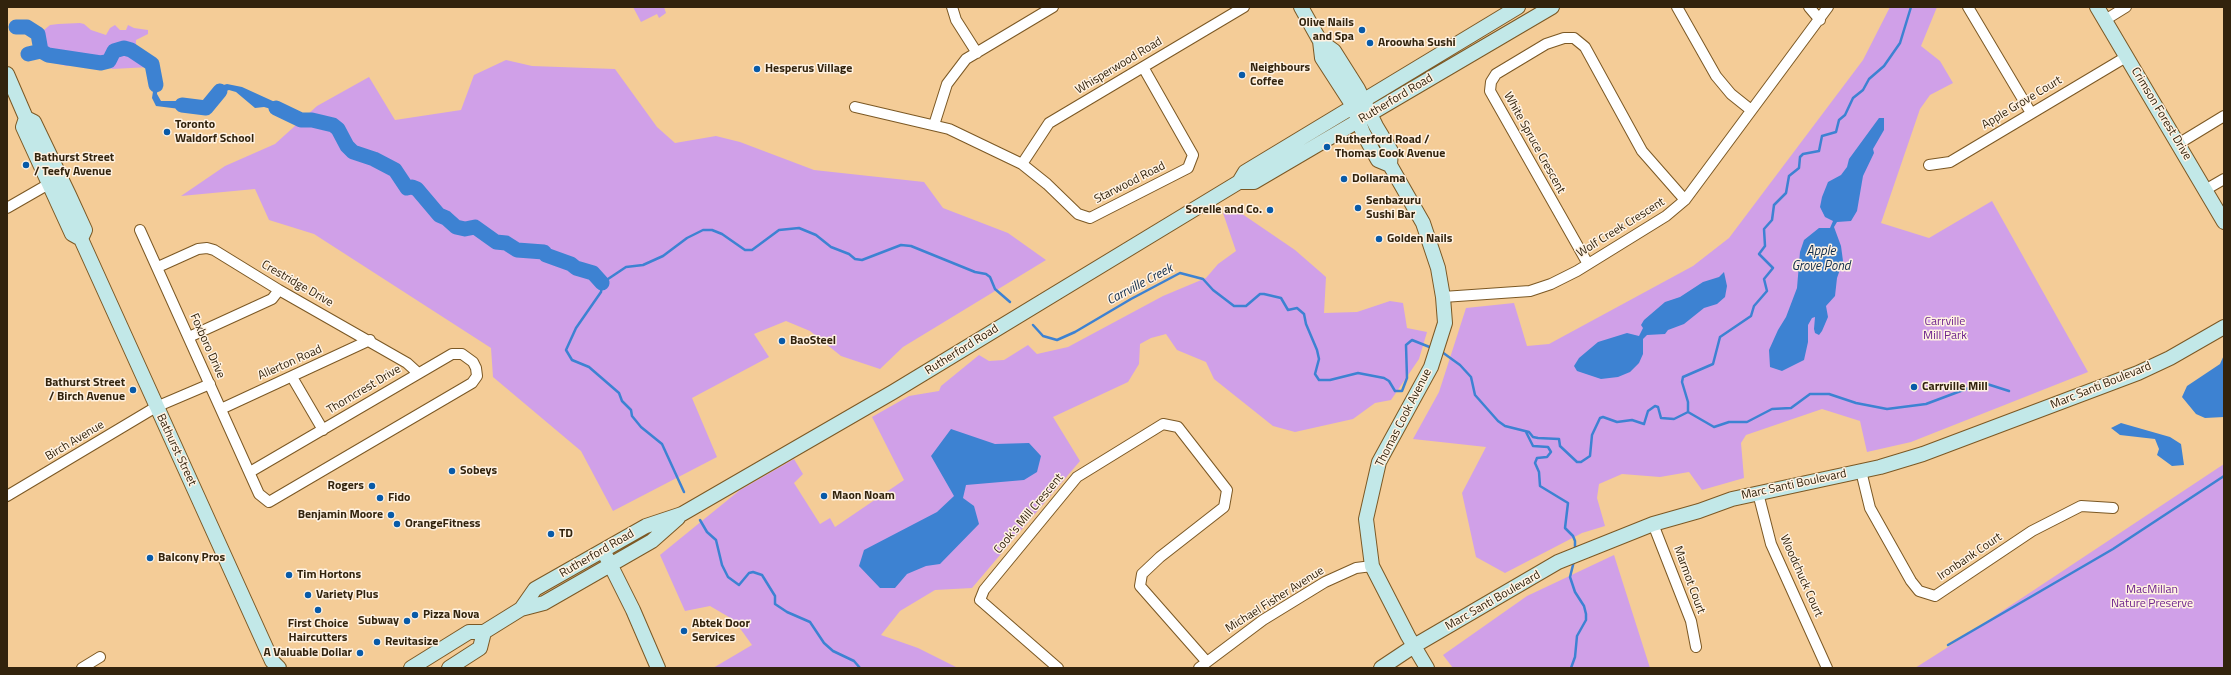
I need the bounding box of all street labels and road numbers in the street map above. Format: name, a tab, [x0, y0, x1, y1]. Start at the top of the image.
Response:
street label: Whisperwood Road	[1073, 34, 1165, 98]
street label: Crimson Forest Drive	[2128, 65, 2194, 163]
street label: Rutherford Road	[1356, 71, 1436, 127]
street label: Apple Grove Court	[1979, 73, 2065, 133]
street label: White Spruce Crescent	[1500, 90, 1568, 196]
street label: Starwood Road	[1092, 159, 1168, 207]
street label: Wolf Creek Crescent	[1574, 195, 1668, 261]
street label: Crestridge Drive	[258, 258, 336, 310]
street label: Foxboro Drive	[186, 311, 228, 381]
street label: Rutherford Road	[923, 322, 1001, 378]
street label: Allerton Road	[256, 342, 324, 384]
street label: Marc Santi Boulevard	[2049, 359, 2153, 413]
street label: Thorncrest Drive	[324, 362, 404, 418]
street label: Thomas Cook Avenue	[1373, 366, 1435, 470]
street label: Bathurst Street	[153, 412, 199, 488]
street label: Birch Avenue	[43, 418, 107, 464]
street label: Marc Santi Boulevard	[1740, 467, 1848, 503]
street label: Cook's Mill Crescent	[991, 471, 1067, 557]
street label: Rutherford Road	[557, 527, 637, 581]
street label: Ironbank Court	[1935, 530, 2005, 584]
street label: Woodchuck Court	[1776, 533, 1826, 619]
street label: Marmot Court	[1670, 544, 1708, 616]
street label: Michael Fisher Avenue	[1223, 564, 1327, 636]
street label: Marc Santi Boulevard	[1443, 568, 1543, 634]

